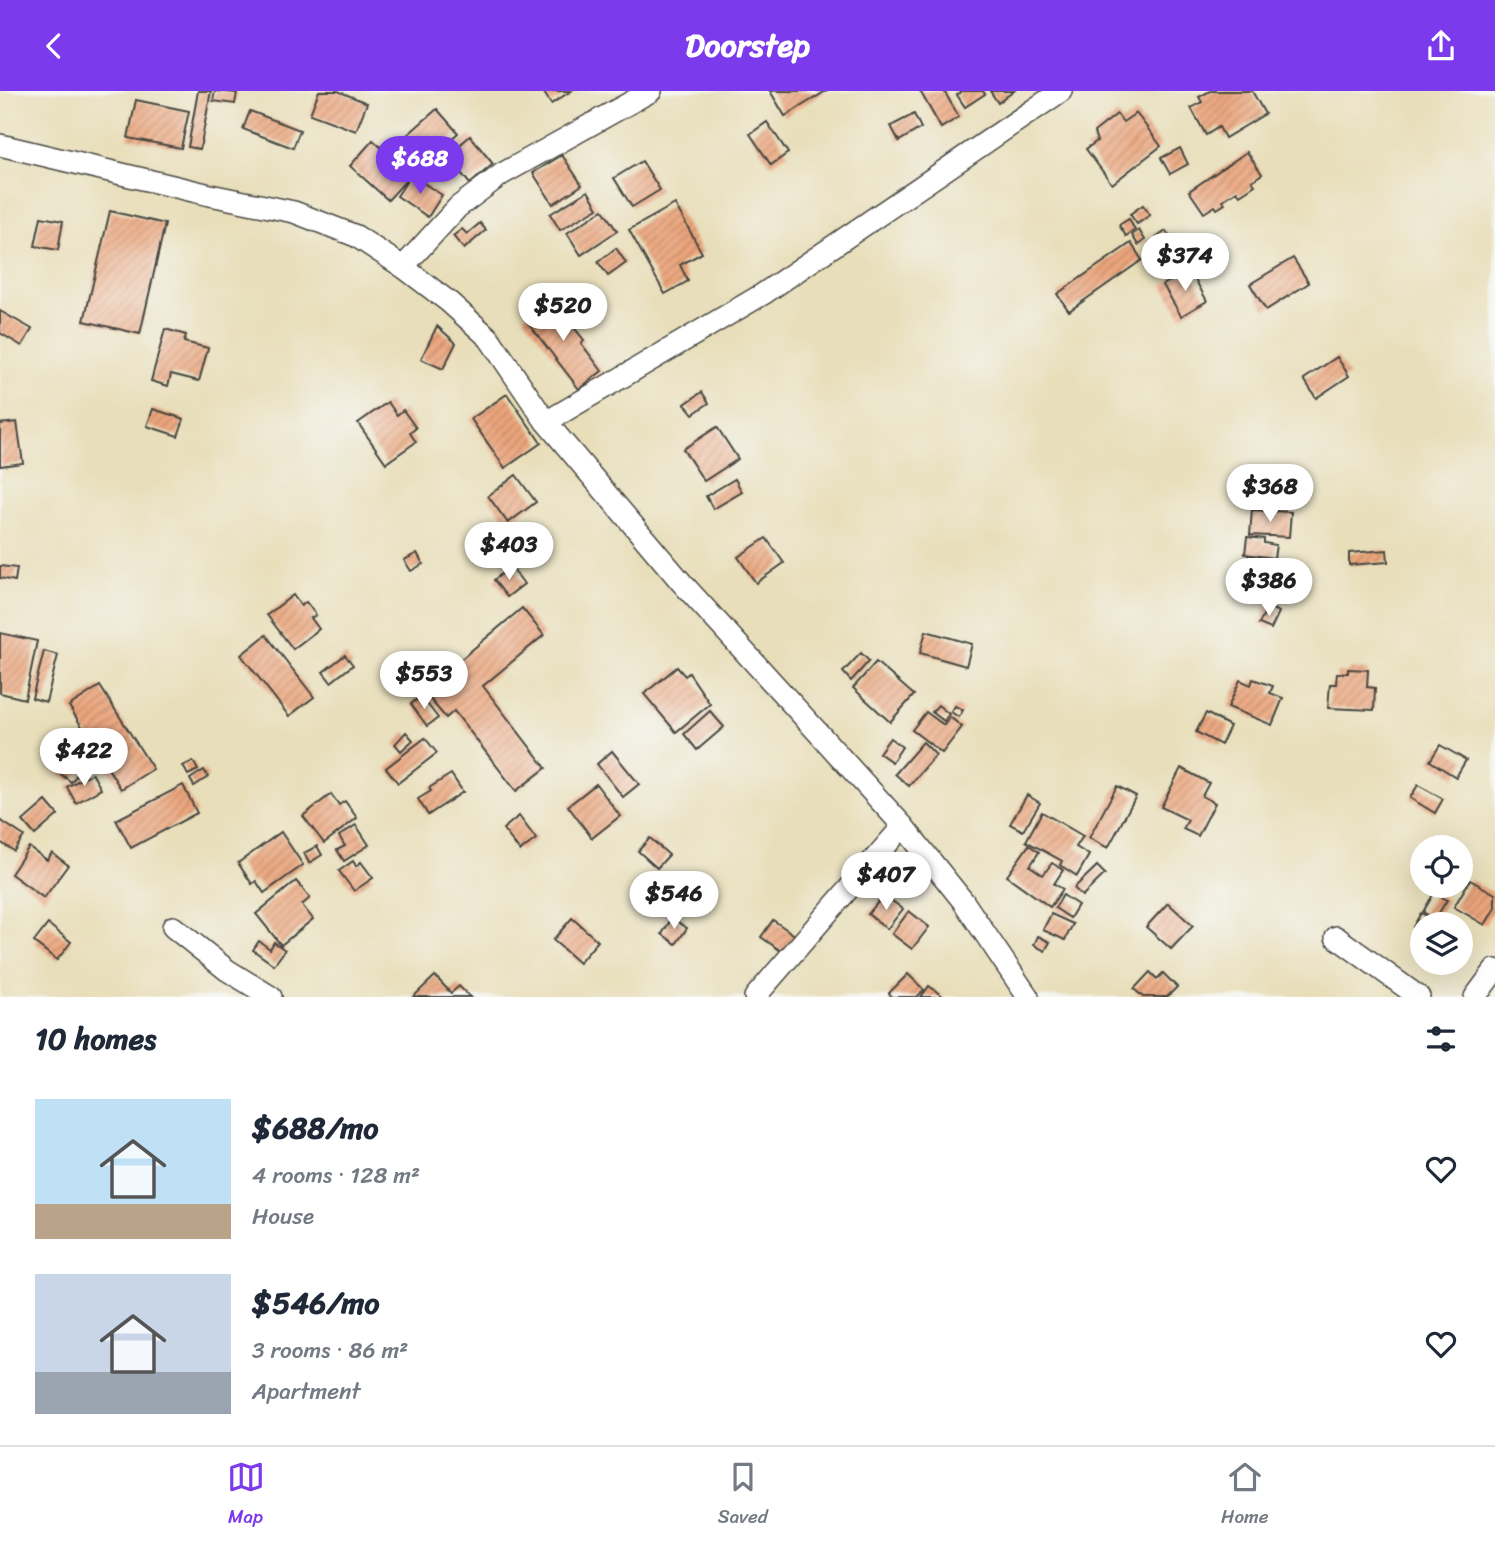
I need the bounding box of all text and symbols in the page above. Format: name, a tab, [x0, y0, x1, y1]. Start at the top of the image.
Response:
text: Doorstep	[685, 17, 810, 74]
icon: back	[35, 27, 73, 65]
icon: share	[1422, 27, 1460, 65]
pin: $688	[379, 137, 461, 196]
text: $688	[392, 138, 448, 179]
pin: $374	[1144, 233, 1226, 293]
text: $374	[1157, 235, 1213, 276]
pin: $520	[522, 283, 604, 343]
text: $520	[534, 285, 592, 326]
pin: $368	[1229, 465, 1311, 524]
text: $368	[1242, 466, 1298, 507]
pin: $403	[468, 523, 550, 582]
text: $403	[480, 524, 538, 565]
pin: $386	[1228, 559, 1310, 618]
text: $386	[1241, 560, 1297, 601]
pin: $553	[383, 651, 465, 711]
text: $553	[396, 653, 452, 694]
pin: $422	[43, 729, 125, 788]
text: $422	[56, 730, 112, 771]
map controls	[1410, 835, 1473, 975]
button: locate	[1410, 835, 1473, 898]
pin: $407	[845, 853, 927, 912]
text: $407	[857, 854, 915, 895]
pin: $546	[633, 871, 715, 931]
text: $546	[646, 873, 702, 914]
button: layers	[1410, 912, 1473, 975]
text: 10 homes	[35, 1012, 156, 1066]
icon: filters	[1422, 1020, 1460, 1058]
text: $688/mo	[252, 1101, 379, 1155]
icon: home	[91, 1127, 175, 1211]
icon: heart	[1422, 1150, 1460, 1188]
text: 4 rooms · 128 m²	[252, 1155, 420, 1196]
text: House	[252, 1196, 314, 1237]
text: $546/mo	[252, 1276, 379, 1330]
icon: home	[91, 1302, 175, 1386]
icon: heart	[1422, 1325, 1460, 1363]
text: 3 rooms · 86 m²	[252, 1330, 408, 1371]
text: Apartment	[252, 1371, 361, 1412]
tab: Map	[227, 1458, 265, 1533]
tab: Saved	[718, 1458, 768, 1533]
tab: Home	[1221, 1458, 1268, 1533]

